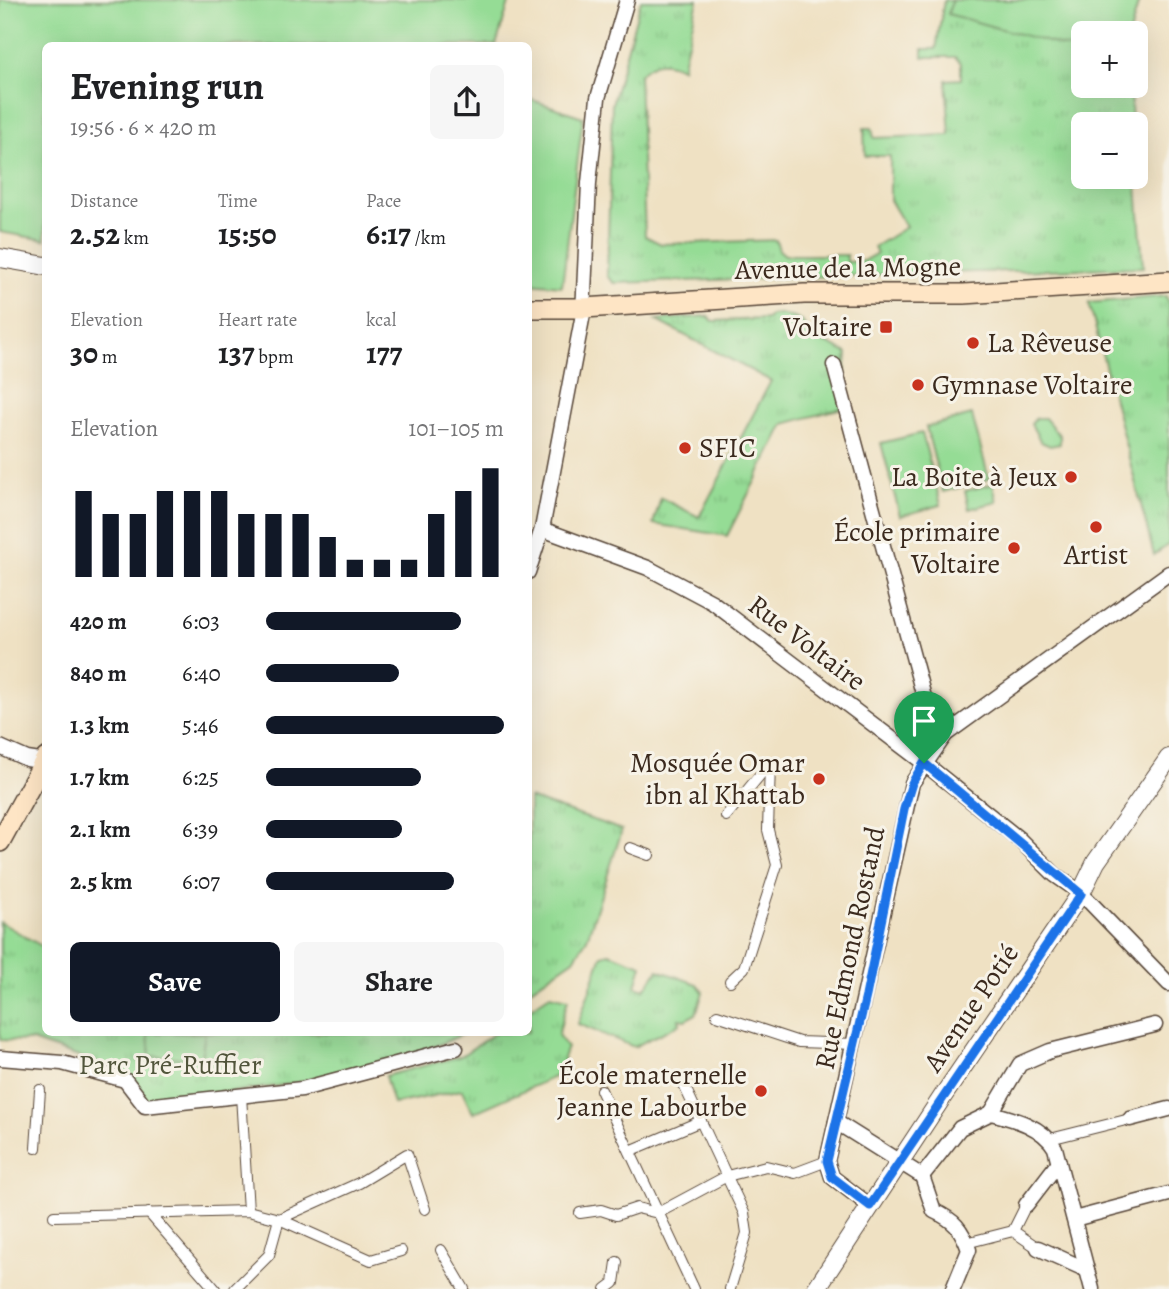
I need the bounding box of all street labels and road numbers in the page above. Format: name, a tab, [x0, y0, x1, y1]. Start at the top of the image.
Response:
street label: Avenue de la Mogne	[733, 247, 962, 289]
street label: Rue Voltaire	[740, 586, 874, 700]
street label: Rue Edmond Rostand	[806, 822, 895, 1073]
street label: Avenue Potié	[914, 937, 1028, 1080]

